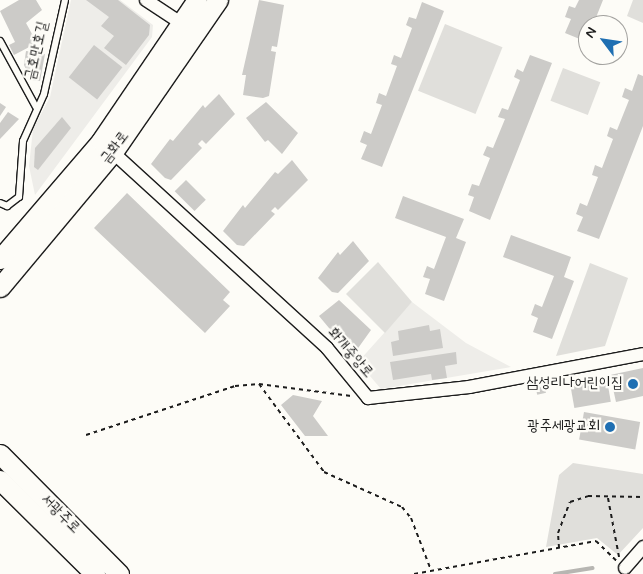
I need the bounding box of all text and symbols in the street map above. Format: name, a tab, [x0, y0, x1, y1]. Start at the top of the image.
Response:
north arrow	[578, 15, 628, 65]
street label: 금호만호길	[21, 20, 53, 82]
text: N	[581, 24, 601, 41]
street label: 금화로	[97, 128, 133, 168]
street label: 화개중앙로	[323, 324, 377, 382]
place label: 삼성리나어린이집	[526, 375, 623, 393]
marker: 삼성리나어린이집	[627, 378, 639, 390]
place label: 광주세광교회	[528, 418, 600, 436]
marker: 광주세광교회	[604, 421, 616, 433]
street label: 서광주로	[37, 491, 83, 537]

